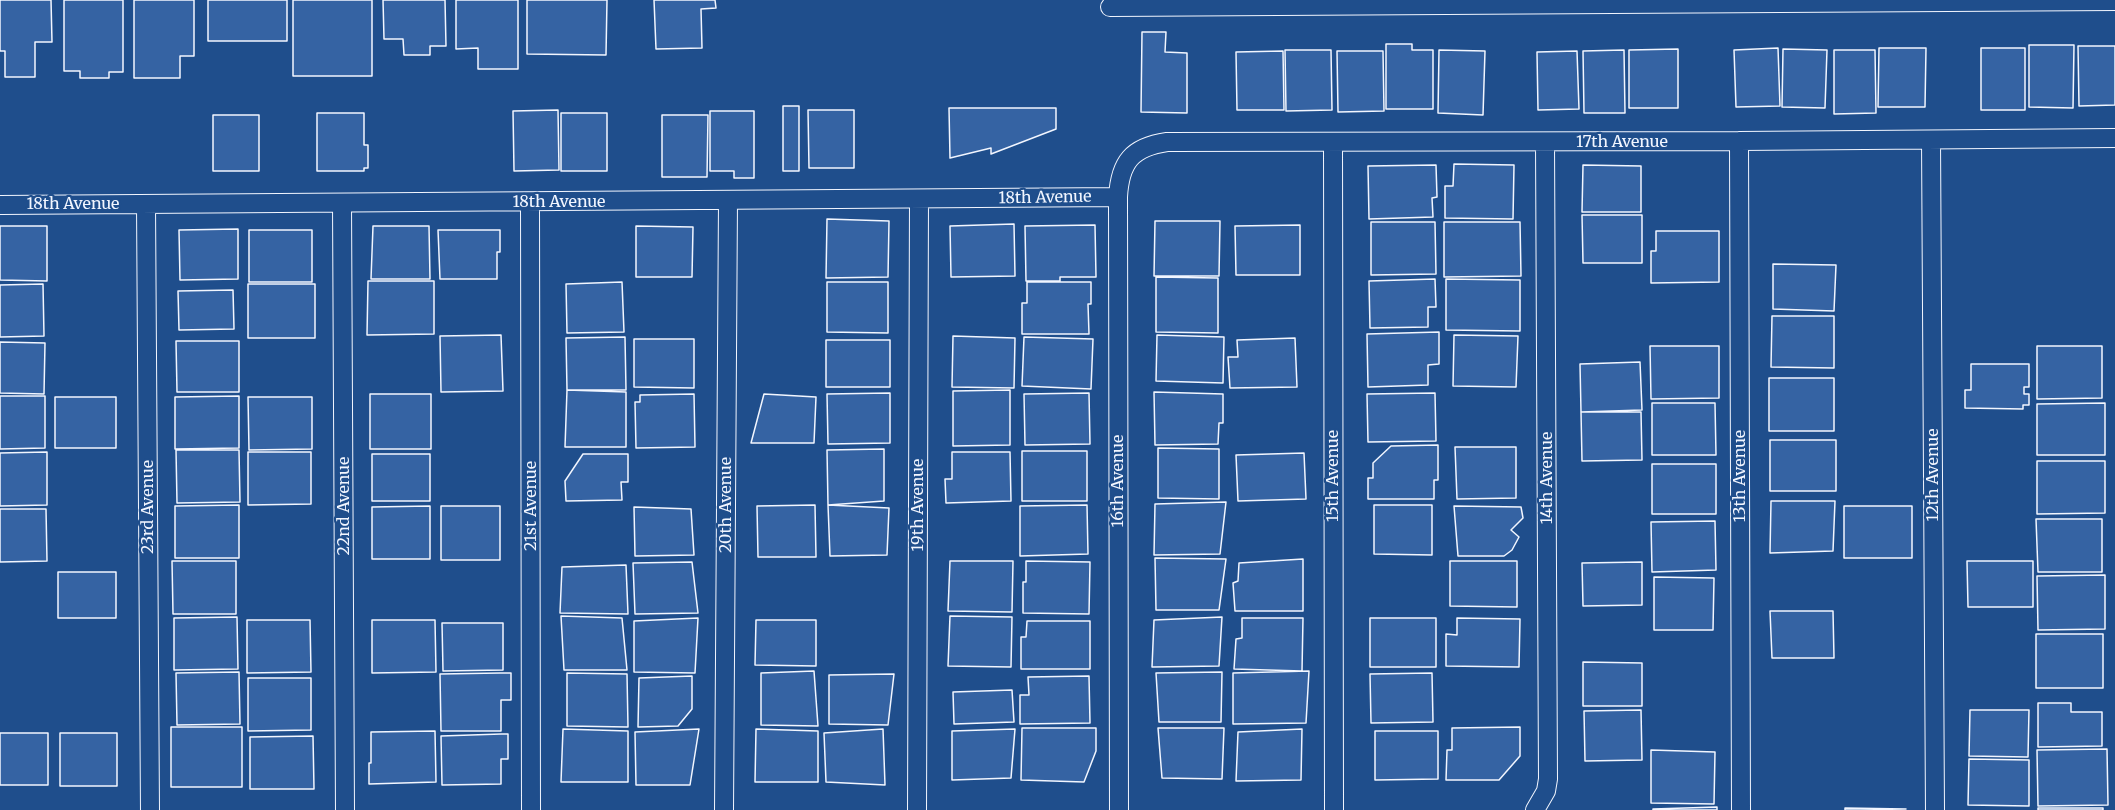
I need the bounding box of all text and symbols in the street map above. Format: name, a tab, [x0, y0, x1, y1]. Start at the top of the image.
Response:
street label: 17th Avenue	[1576, 132, 1668, 152]
street label: 18th Avenue	[998, 188, 1092, 208]
street label: 18th Avenue	[513, 192, 605, 212]
street label: 18th Avenue	[27, 194, 119, 214]
street label: 12th Avenue	[1923, 428, 1943, 522]
street label: 15th Avenue	[1323, 430, 1343, 522]
street label: 13th Avenue	[1730, 430, 1750, 522]
street label: 14th Avenue	[1537, 432, 1557, 524]
street label: 16th Avenue	[1108, 435, 1128, 527]
street label: 22nd Avenue	[334, 457, 354, 555]
street label: 20th Avenue	[716, 457, 736, 553]
street label: 19th Avenue	[908, 459, 928, 551]
street label: 23rd Avenue	[138, 460, 158, 554]
street label: 21st Avenue	[521, 461, 541, 551]

